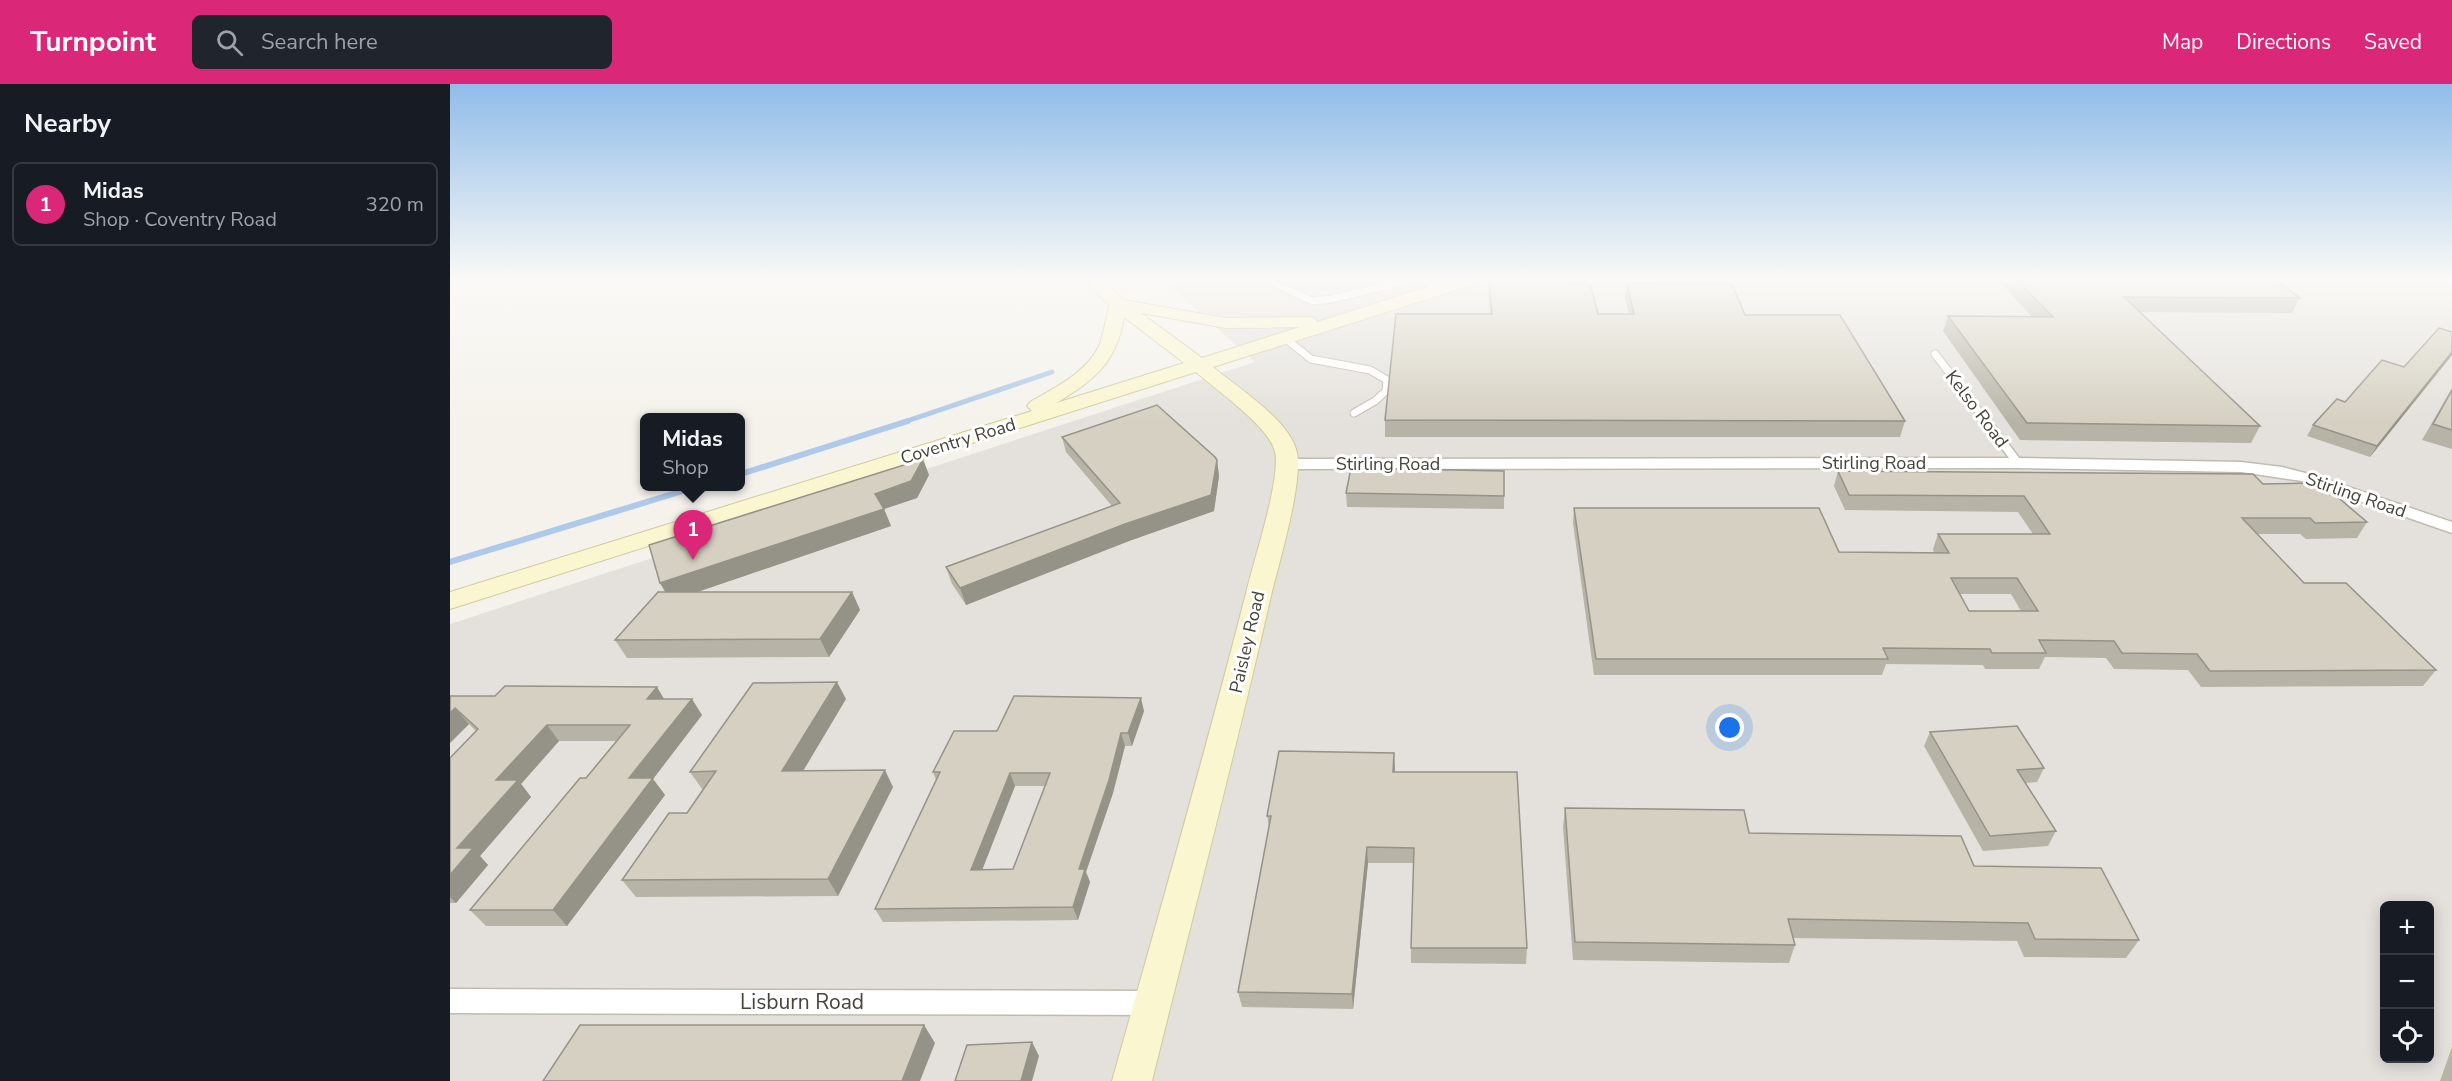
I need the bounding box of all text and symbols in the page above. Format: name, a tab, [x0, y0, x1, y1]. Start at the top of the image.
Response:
search box	[192, 15, 612, 69]
text: Turnpoint	[30, 23, 156, 61]
icon: search	[213, 26, 246, 59]
text: Search here	[261, 27, 378, 57]
text: Map	[2162, 28, 2203, 56]
text: Directions	[2236, 28, 2331, 56]
text: Saved	[2364, 28, 2422, 56]
text: Nearby	[24, 106, 111, 141]
text: Midas	[83, 176, 144, 206]
text: 1	[40, 191, 52, 218]
text: 320 m	[366, 191, 424, 218]
text: Shop · Coventry Road	[83, 206, 277, 233]
street label: Kelso Road	[1940, 365, 2014, 453]
street label: Coventry Road	[897, 412, 1019, 470]
popup	[640, 413, 745, 491]
text: Midas	[662, 424, 723, 454]
street label: Stirling Road	[1822, 451, 1926, 475]
street label: Stirling Road	[1336, 452, 1440, 476]
text: Shop	[662, 454, 709, 481]
street label: Stirling Road	[2303, 467, 2409, 523]
pin: 1	[674, 510, 712, 560]
street label: Paisley Road	[1224, 589, 1270, 695]
your location	[1715, 713, 1744, 742]
map controls	[2380, 901, 2434, 1063]
button: +	[2380, 901, 2434, 955]
button: −	[2380, 955, 2434, 1009]
street label: Lisburn Road	[740, 988, 864, 1016]
button: locate	[2380, 1009, 2434, 1063]

